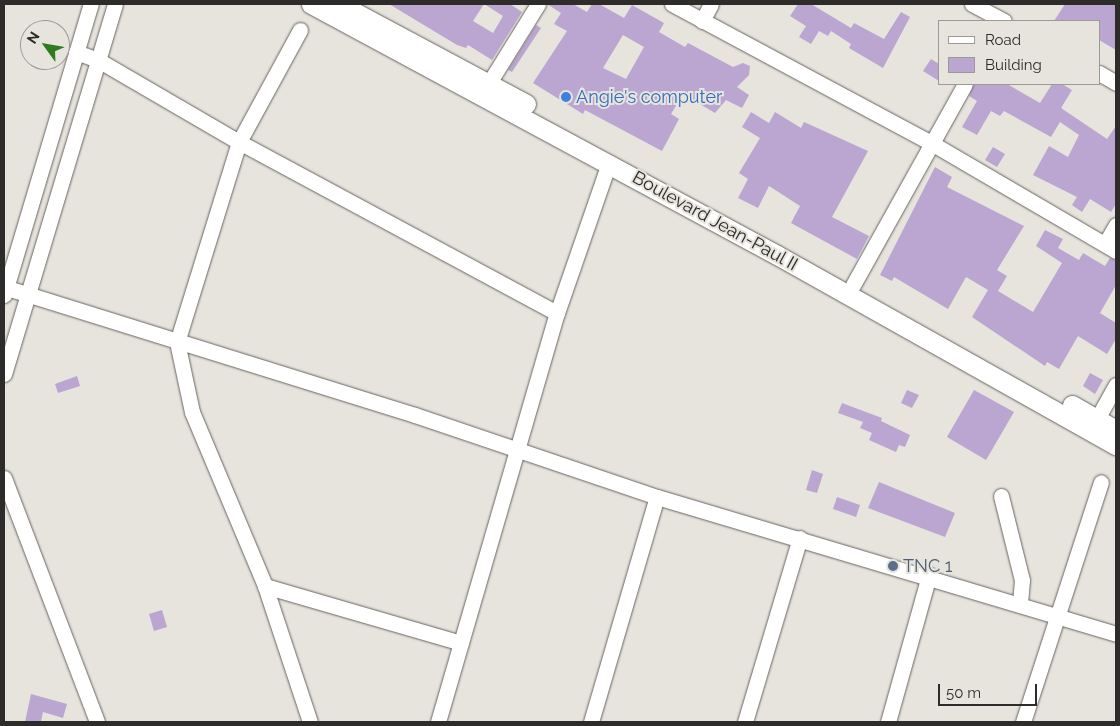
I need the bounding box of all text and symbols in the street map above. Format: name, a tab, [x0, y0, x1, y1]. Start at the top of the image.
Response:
north arrow	[20, 20, 70, 70]
legend	[938, 20, 1100, 85]
text: N	[24, 29, 43, 46]
text: Road	[985, 31, 1021, 49]
text: Building	[985, 56, 1042, 74]
place label: Angie's computer	[576, 86, 722, 108]
marker: Angie's computer	[560, 91, 572, 103]
street label: Boulevard Jean-Paul II	[628, 166, 802, 276]
place label: TNC 1	[903, 555, 953, 577]
marker: TNC 1	[887, 560, 899, 572]
scale bar	[940, 674, 1039, 706]
text: 50 m	[946, 684, 981, 702]

